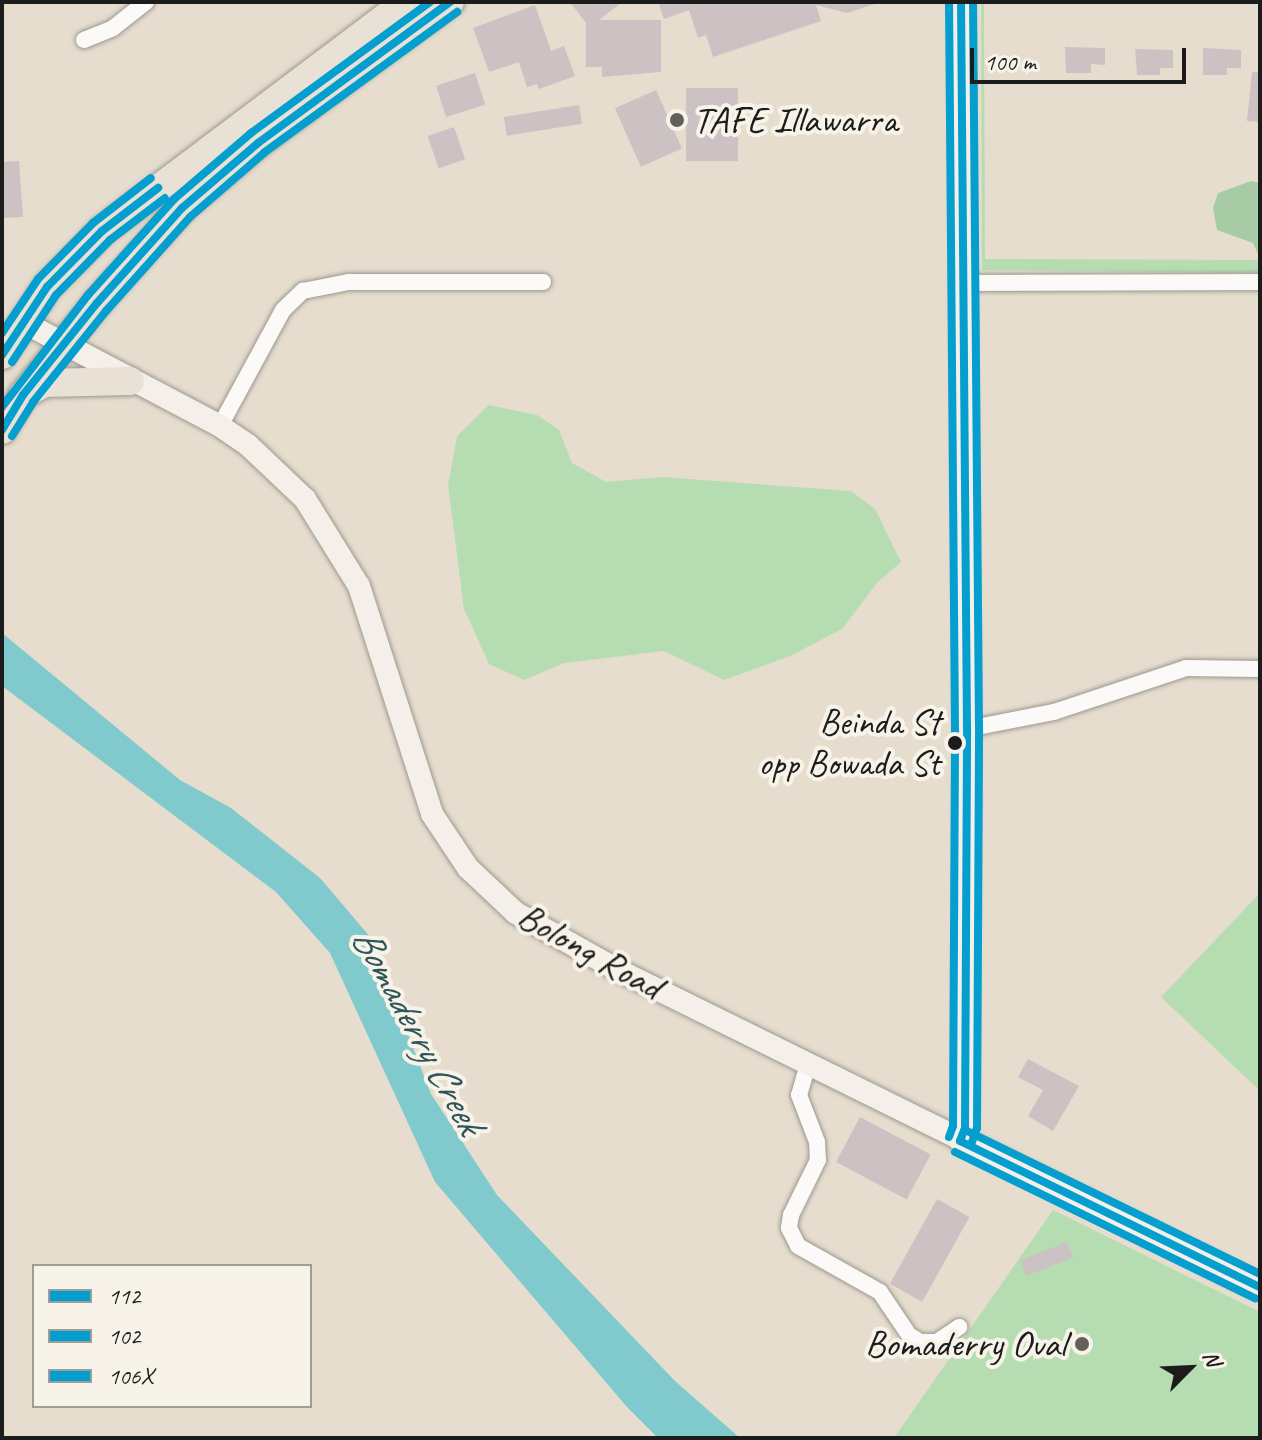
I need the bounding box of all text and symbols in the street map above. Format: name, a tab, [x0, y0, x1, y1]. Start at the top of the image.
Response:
scale bar	[974, 32, 1190, 82]
text: 100 m	[984, 47, 1036, 77]
place label: TAFE Illawarra	[693, 97, 898, 143]
marker: TAFE Illawarra	[668, 111, 686, 129]
place label: Beinda St opp Bowada St	[759, 700, 940, 785]
marker: Beinda St opp Bowada St	[947, 735, 963, 751]
street label: Bolong Road	[511, 893, 669, 1009]
water label: Bomaderry Creek	[342, 919, 494, 1141]
legend	[32, 1264, 312, 1408]
text: 112	[108, 1281, 140, 1311]
text: 102	[108, 1321, 140, 1351]
place label: Bomaderry Oval	[864, 1321, 1066, 1367]
north arrow	[1150, 1328, 1230, 1408]
marker: Bomaderry Oval	[1073, 1335, 1091, 1353]
text: N	[1196, 1346, 1227, 1370]
text: 106X	[108, 1361, 153, 1391]

